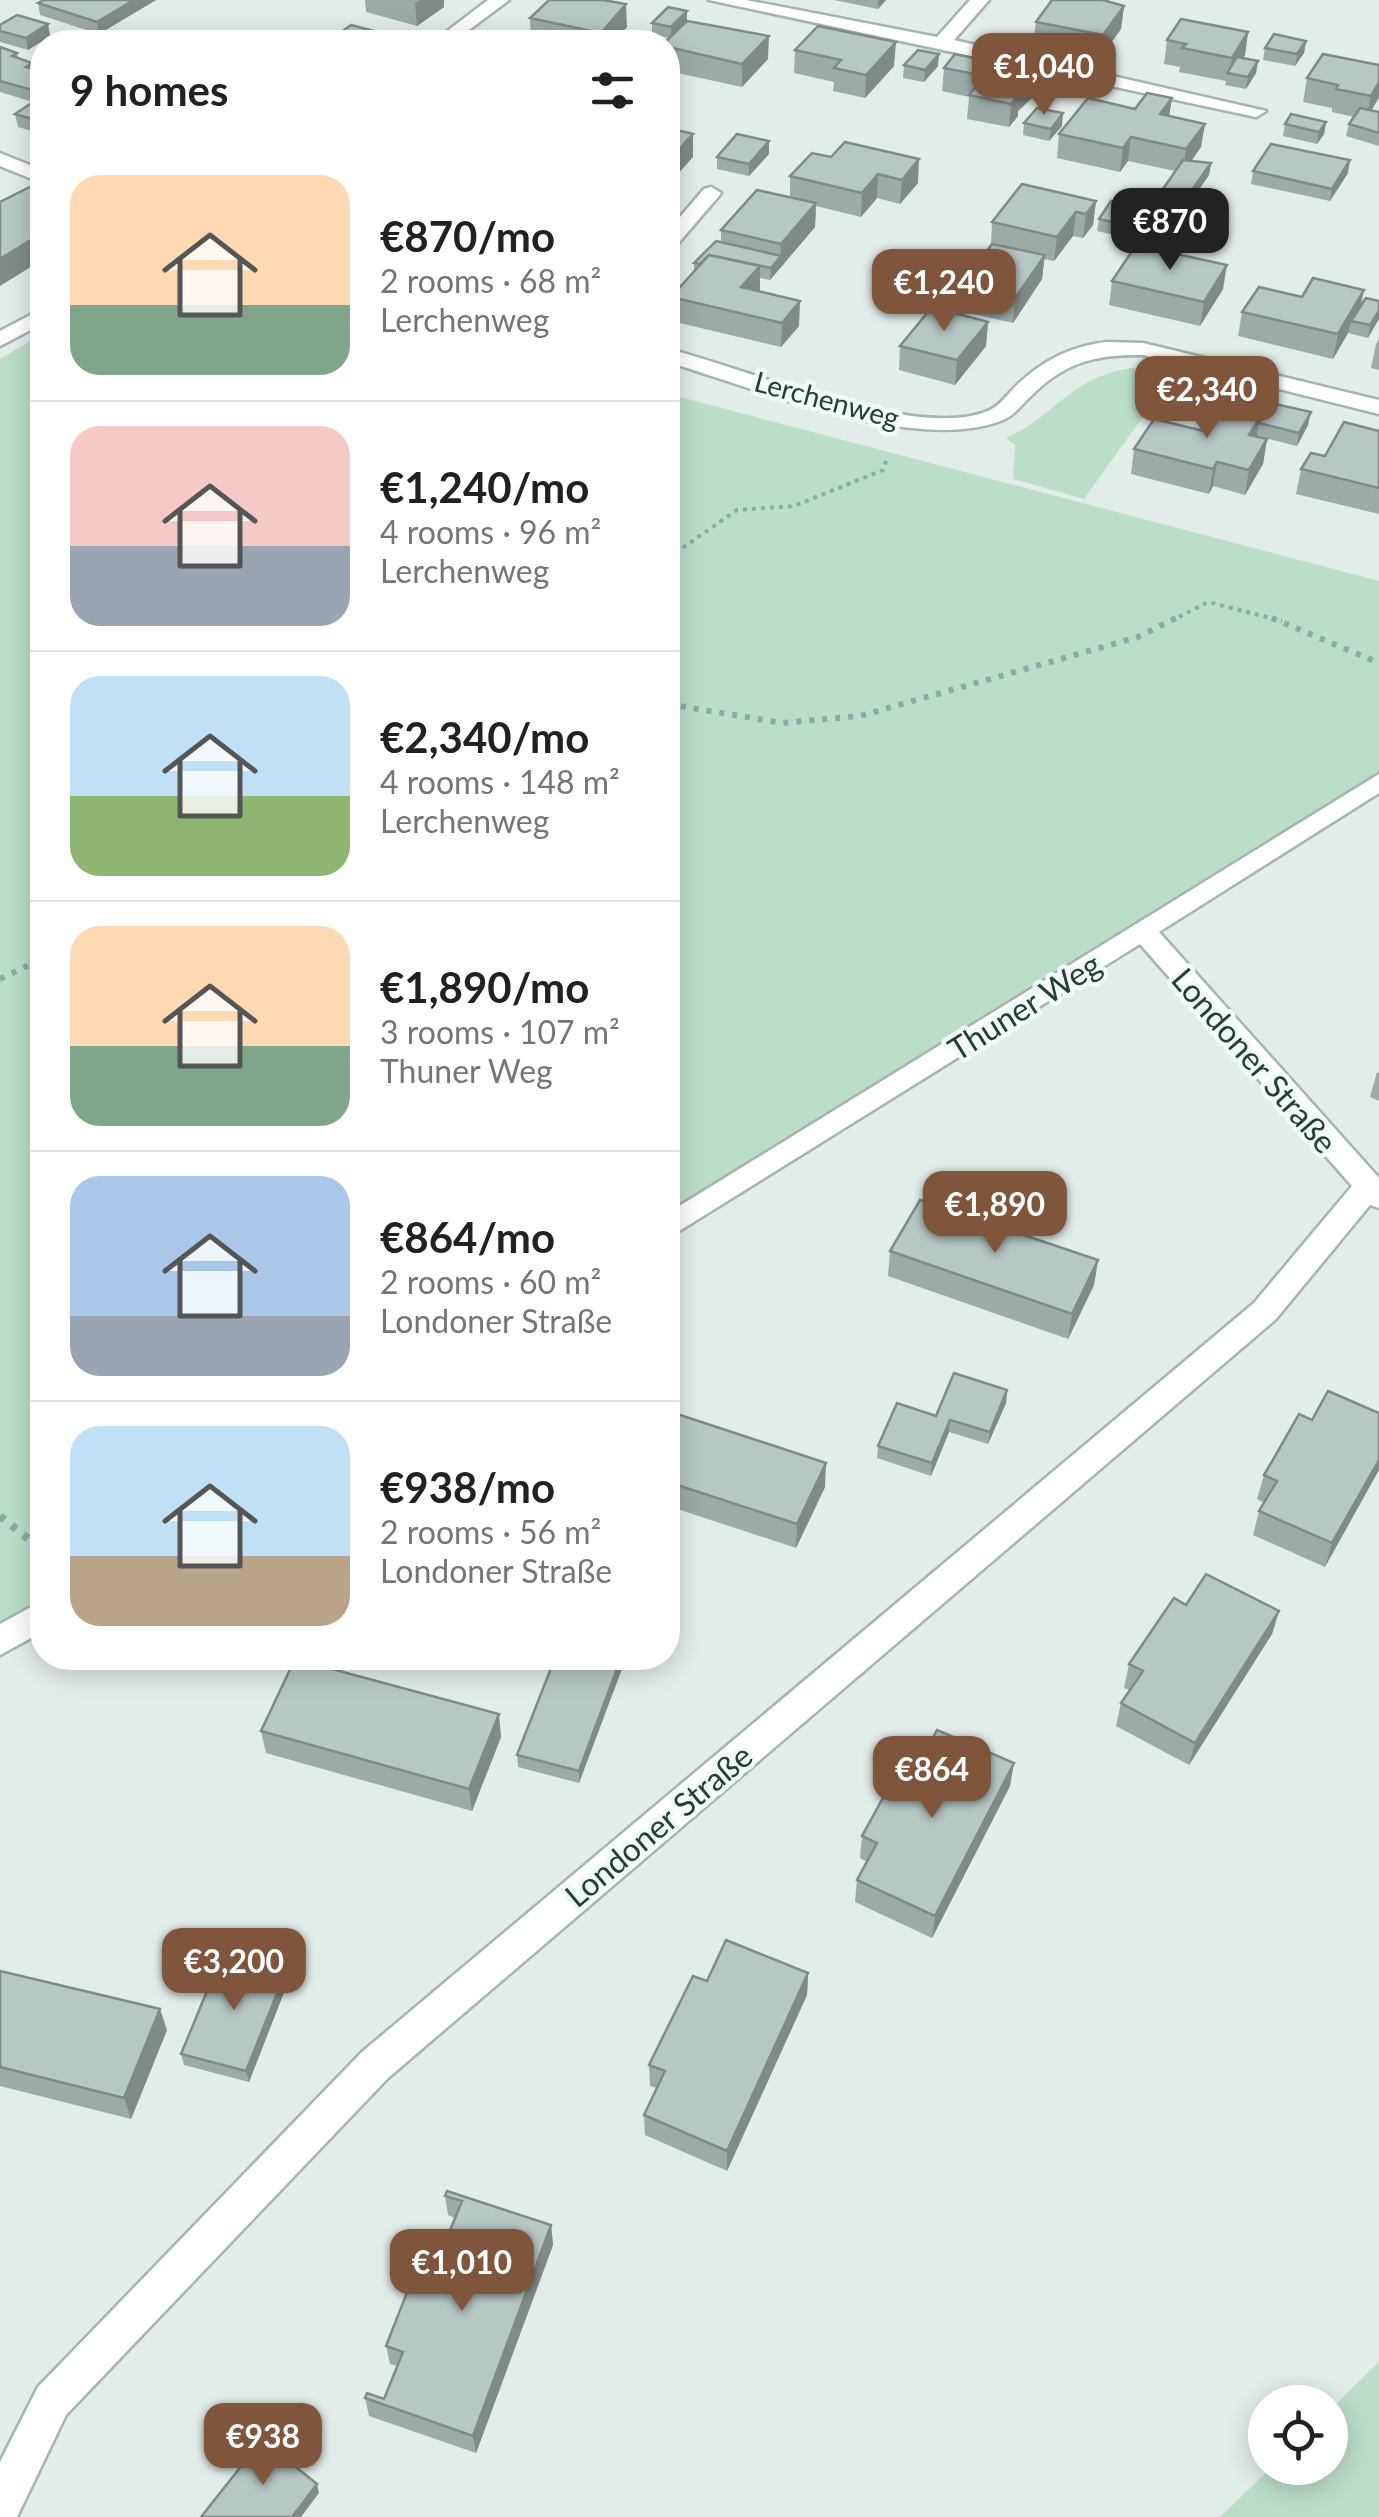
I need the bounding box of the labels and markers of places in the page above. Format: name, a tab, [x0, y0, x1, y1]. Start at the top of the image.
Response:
pin: €1,040	[963, 33, 1125, 118]
pin: €870	[1111, 188, 1229, 273]
pin: €1,240	[863, 249, 1025, 334]
pin: €2,340	[1126, 356, 1288, 441]
pin: €1,890	[914, 1171, 1076, 1256]
pin: €864	[873, 1736, 991, 1821]
pin: €3,200	[153, 1928, 315, 2013]
pin: €1,010	[381, 2229, 543, 2314]
pin: €938	[204, 2403, 322, 2488]

